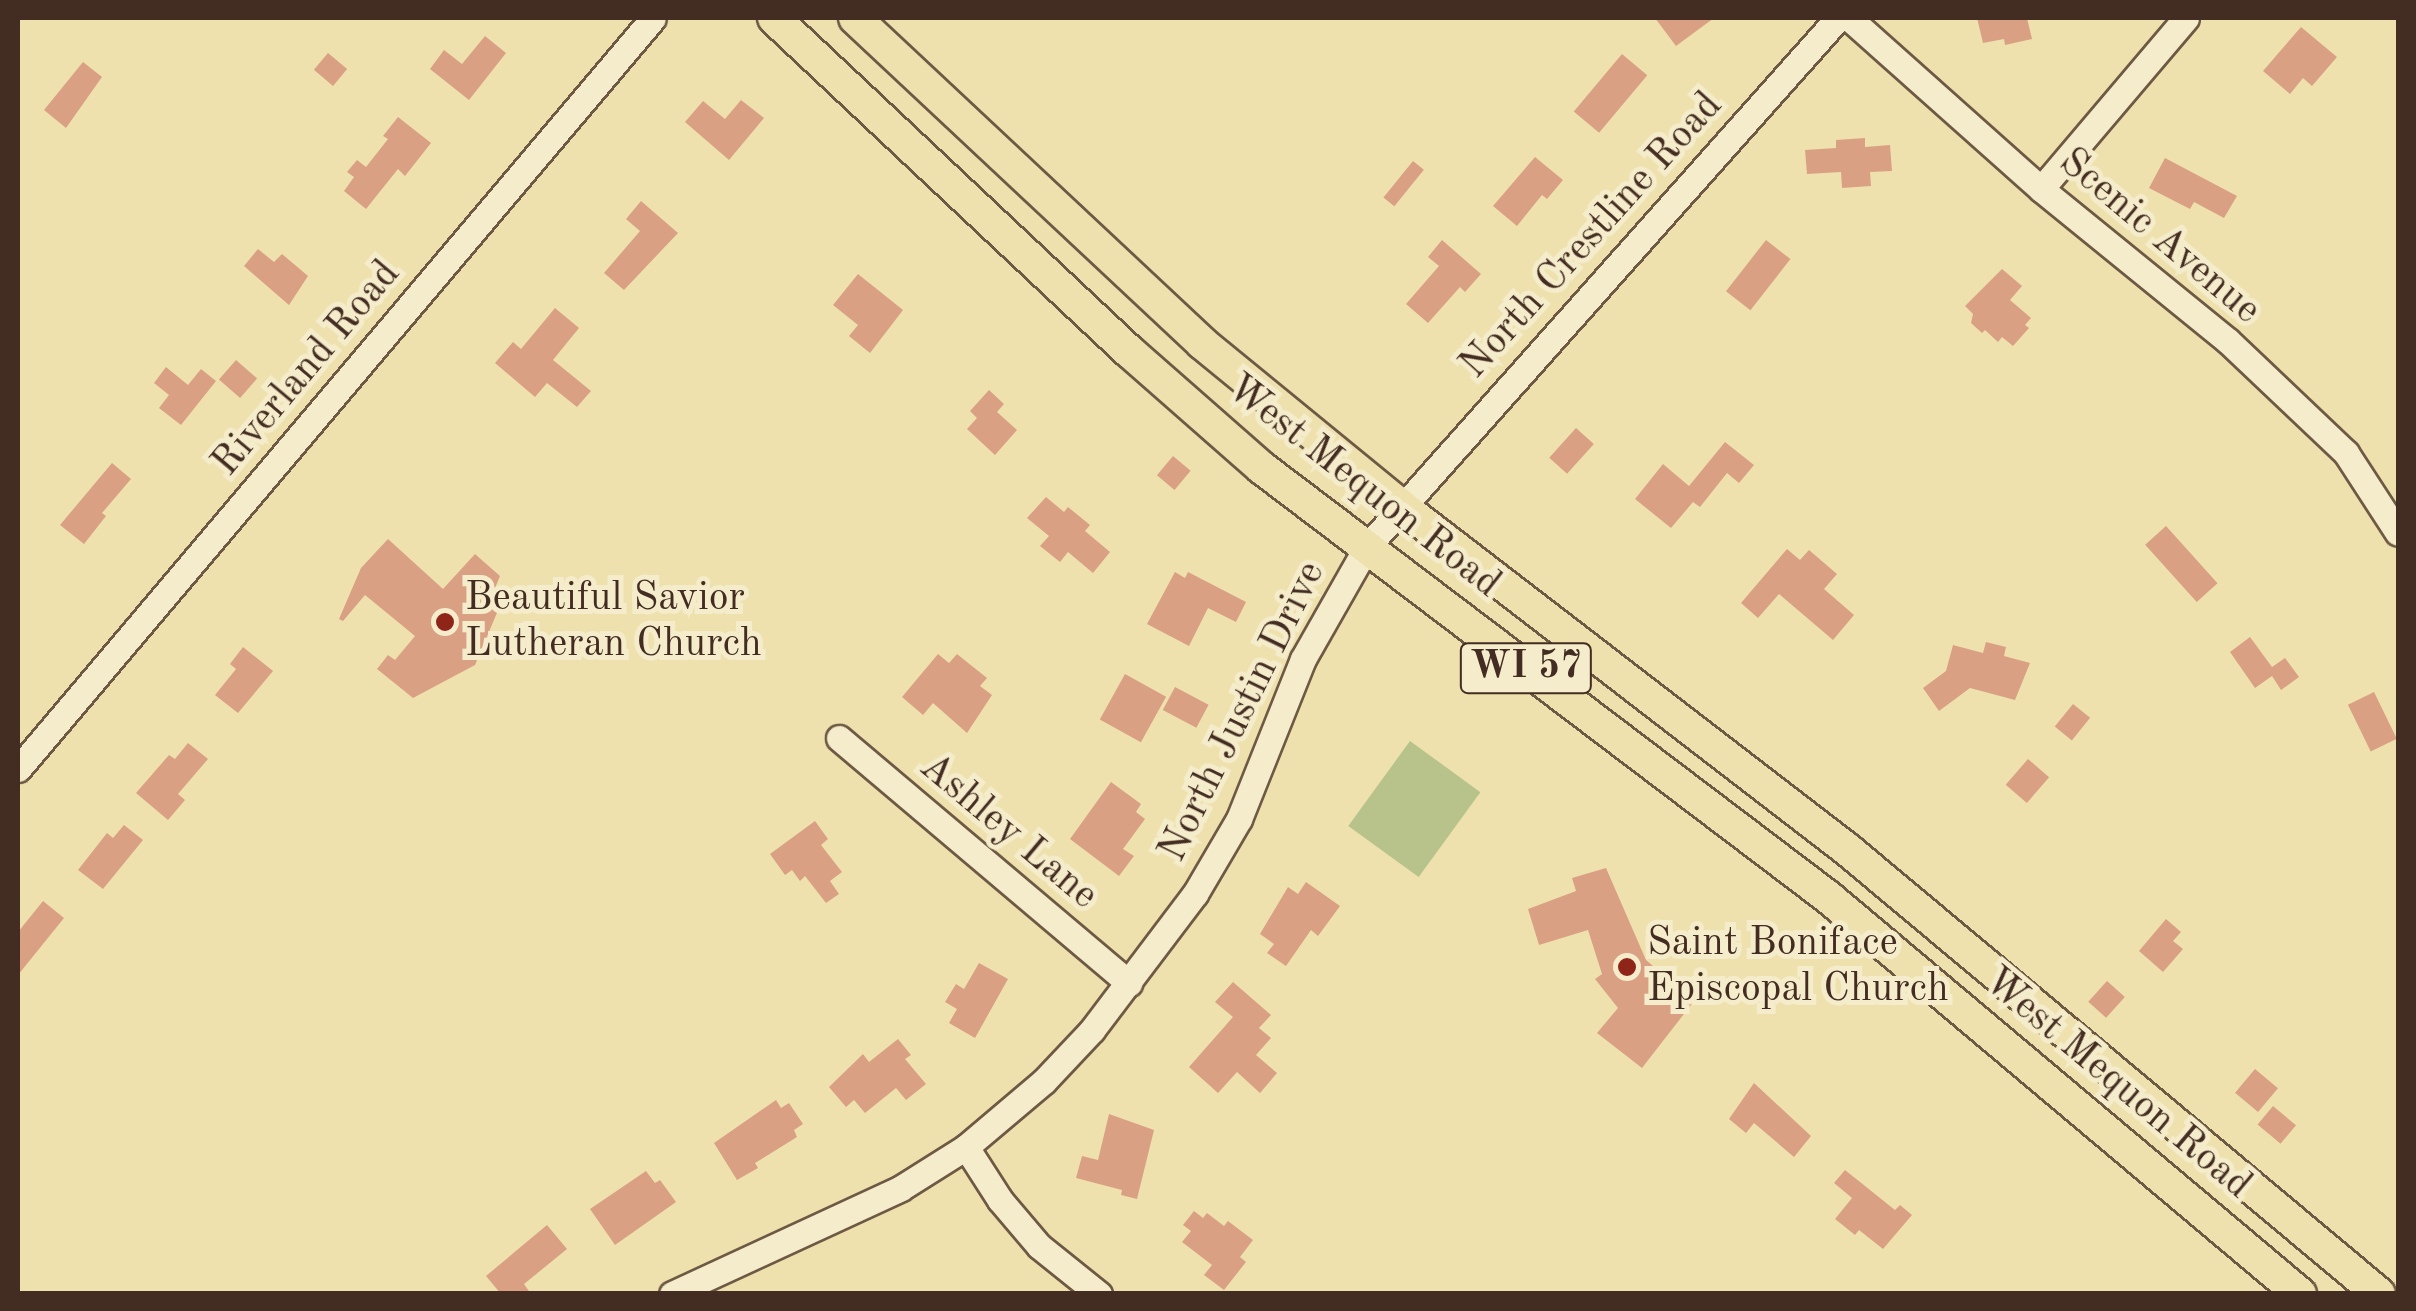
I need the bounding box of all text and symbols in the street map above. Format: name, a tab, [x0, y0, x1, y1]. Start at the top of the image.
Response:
street label: North Crestline Road	[1451, 83, 1733, 389]
street label: Scenic Avenue	[2048, 139, 2270, 335]
street label: Riverland Road	[203, 251, 411, 487]
street label: West Mequon Road	[1216, 365, 1510, 609]
street label: North Justin Drive	[1150, 554, 1336, 870]
place label: Beautiful Savior Lutheran Church	[465, 575, 762, 669]
marker: Beautiful Savior Lutheran Church	[434, 611, 456, 633]
road number: WI 57	[1458, 635, 1594, 701]
street label: Ashley Lane	[909, 744, 1107, 920]
place label: Saint Boniface Episcopal Church	[1647, 920, 1949, 1014]
marker: Saint Boniface Episcopal Church	[1616, 956, 1638, 978]
street label: West Mequon Road	[1973, 958, 2261, 1210]

